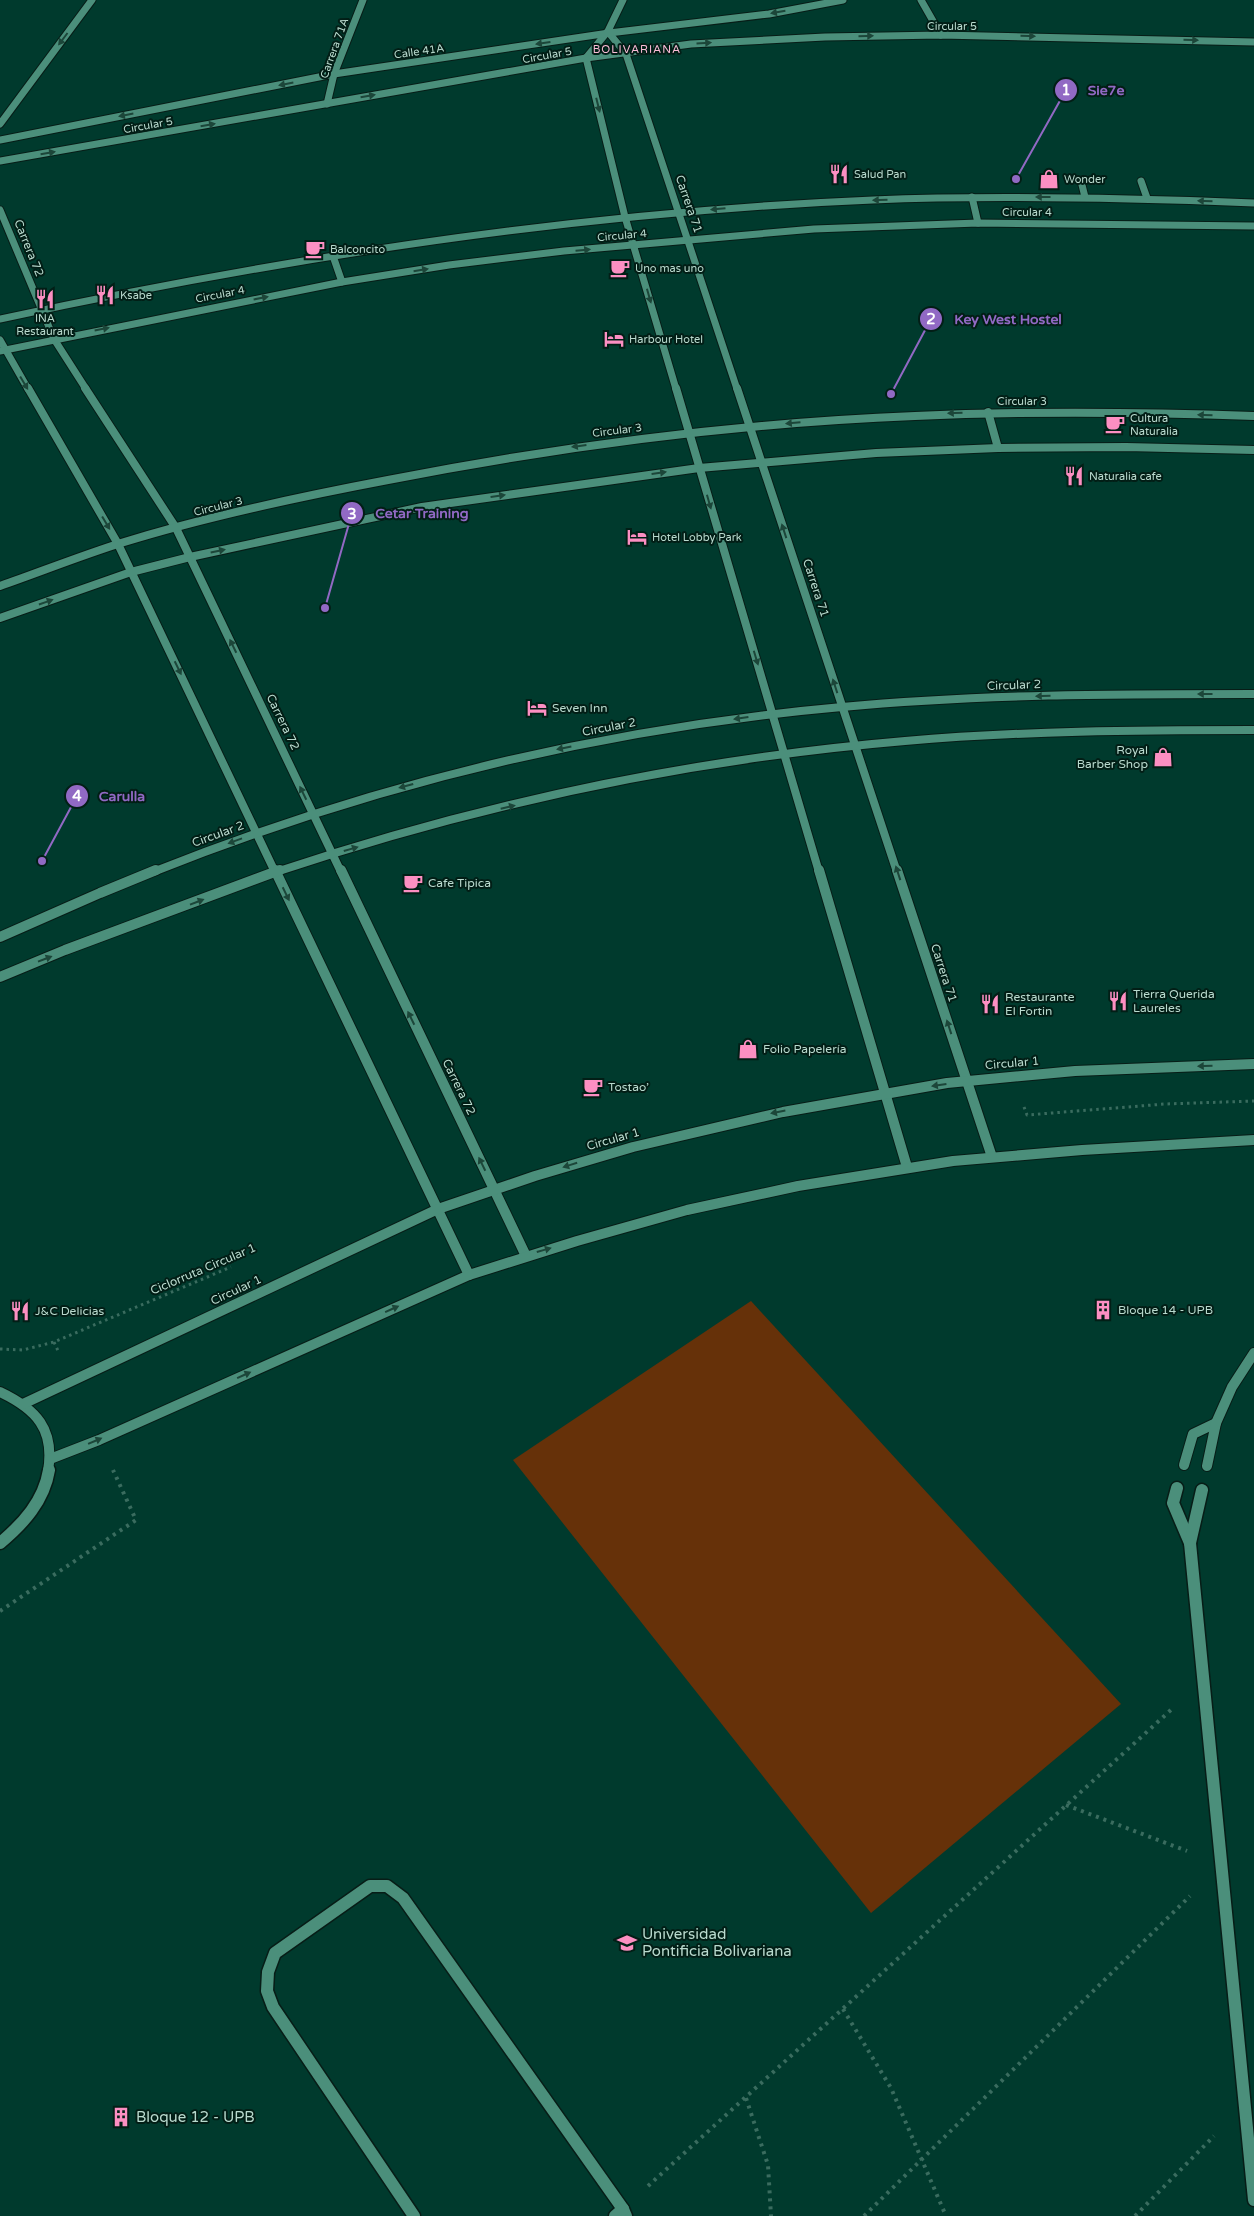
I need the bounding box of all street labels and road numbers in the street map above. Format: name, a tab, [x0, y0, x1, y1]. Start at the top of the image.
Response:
street label: Carrera 71A	[317, 16, 351, 80]
street label: Circular 5	[927, 20, 977, 33]
street label: Calle 41A	[393, 42, 445, 61]
street label: Circular 5	[521, 45, 573, 66]
street label: Circular 5	[122, 115, 174, 136]
street label: Carrera 71	[673, 173, 705, 235]
street label: Circular 4	[1002, 206, 1052, 219]
street label: Carrera 72	[11, 217, 47, 279]
street label: Circular 4	[597, 227, 648, 244]
street label: Circular 4	[194, 283, 246, 306]
street label: Circular 3	[997, 395, 1047, 408]
street label: Circular 3	[592, 421, 643, 440]
street label: Circular 3	[192, 494, 244, 519]
street label: Carrera 71	[800, 557, 832, 619]
street label: Circular 2	[987, 677, 1041, 693]
street label: Carrera 72	[263, 692, 303, 752]
street label: Circular 2	[581, 715, 637, 739]
street label: Circular 2	[190, 818, 246, 850]
street label: Carrera 71	[928, 942, 960, 1004]
street label: Circular 1	[984, 1054, 1040, 1072]
street label: Carrera 72	[439, 1057, 479, 1117]
street label: Circular 1	[585, 1125, 641, 1153]
street label: Ciclorruta Circular 1	[148, 1240, 258, 1298]
street label: Circular 1	[208, 1272, 264, 1308]

